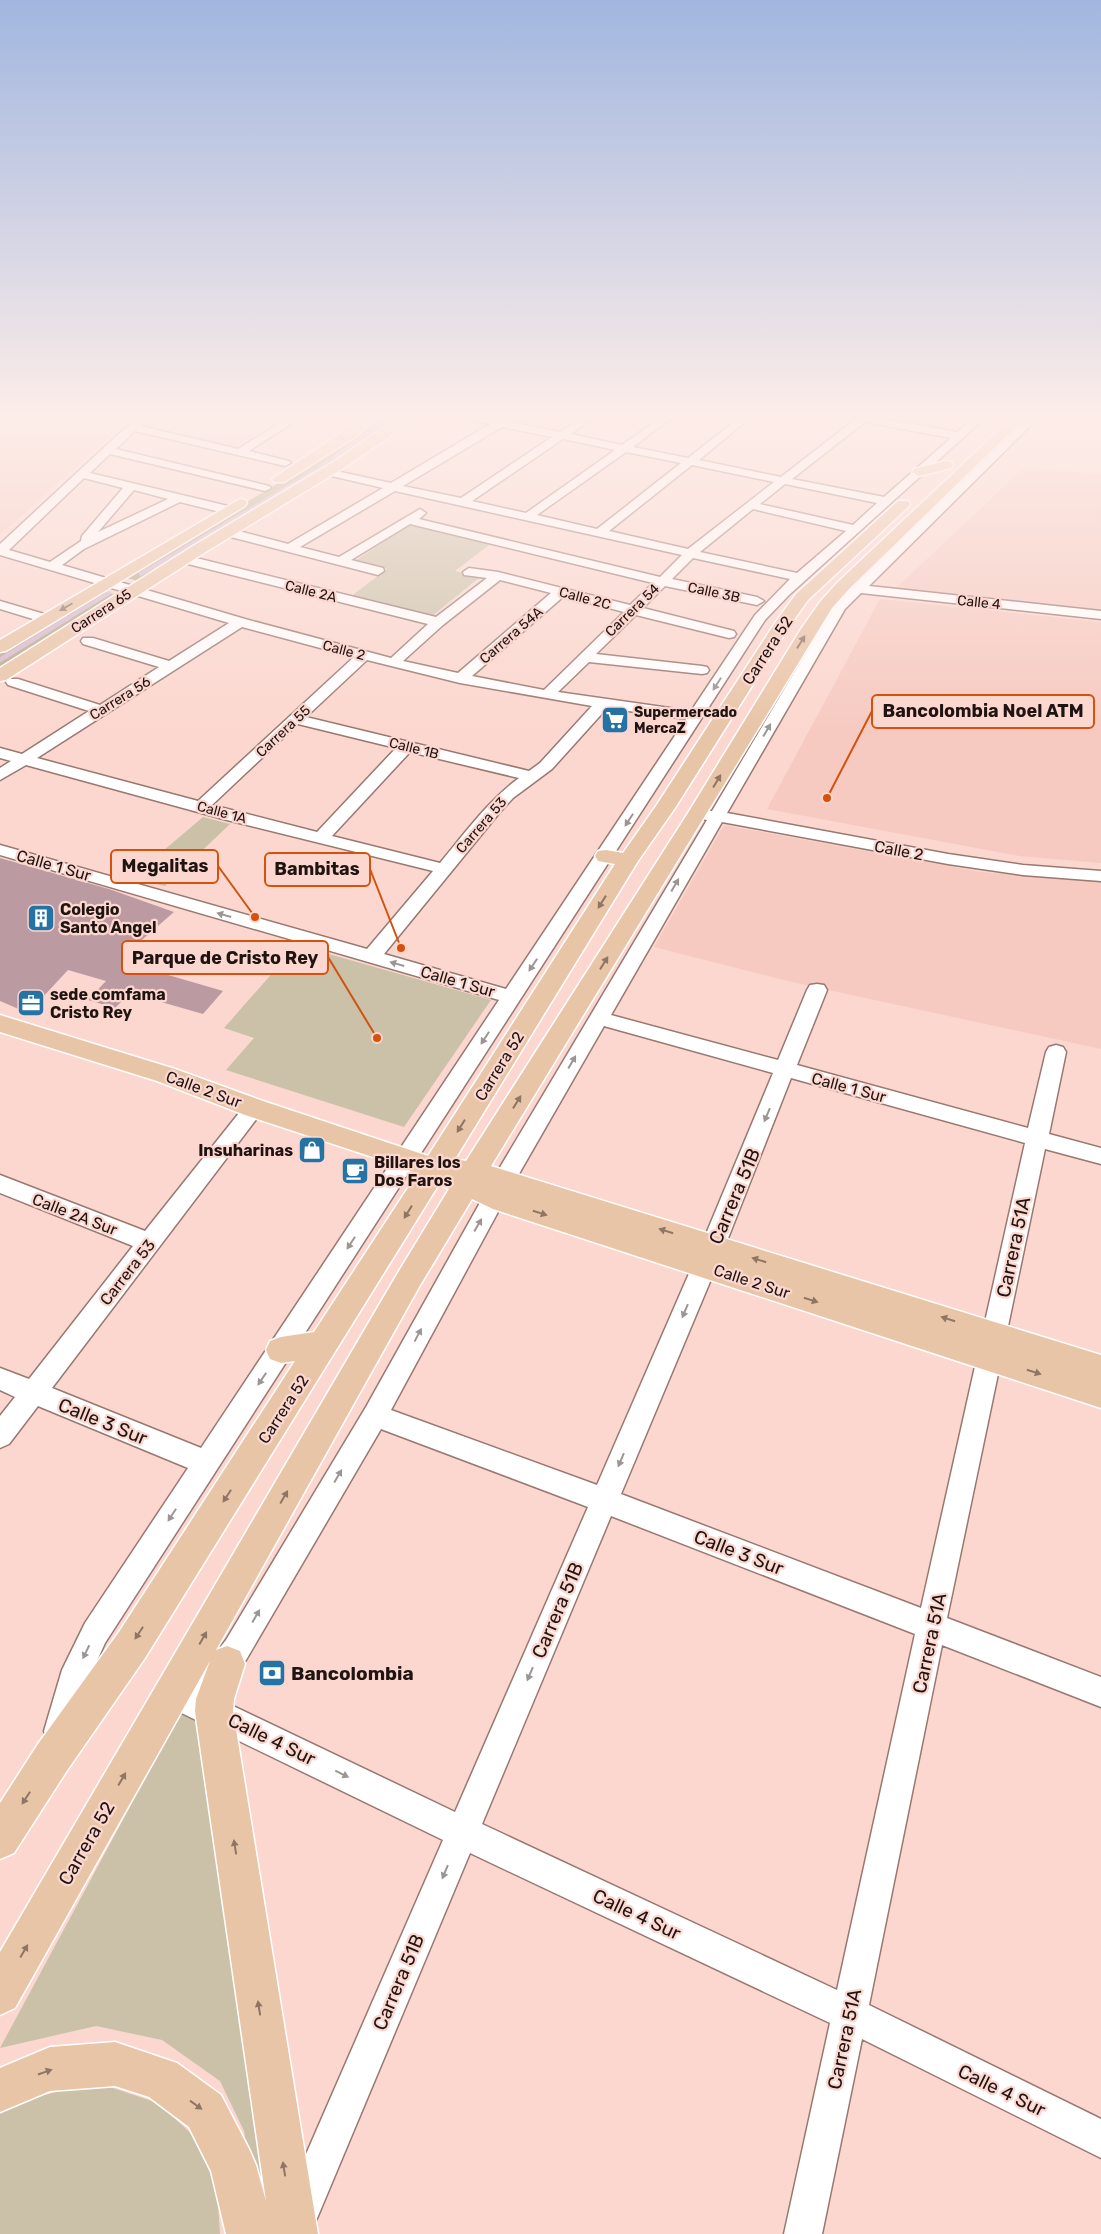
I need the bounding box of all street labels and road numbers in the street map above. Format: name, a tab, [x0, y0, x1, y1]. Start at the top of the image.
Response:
street label: Calle 2A	[283, 577, 339, 606]
street label: Calle 3B	[686, 579, 742, 606]
street label: Carrera 54	[602, 580, 663, 640]
street label: Calle 2C	[557, 583, 613, 614]
street label: Carrera 65	[68, 586, 135, 637]
street label: Calle 4	[956, 592, 1002, 613]
street label: Carrera 54A	[476, 603, 547, 667]
street label: Carrera 52	[738, 612, 797, 688]
street label: Calle 2	[321, 637, 367, 664]
street label: Carrera 56	[87, 673, 154, 724]
street label: Carrera 55	[253, 702, 314, 761]
street label: Calle 1B	[387, 734, 440, 763]
street label: Carrera 53	[452, 794, 510, 857]
street label: Calle 1A	[195, 798, 249, 827]
street label: Calle 2	[873, 836, 925, 865]
street label: Calle 1 Sur	[14, 846, 93, 885]
street label: Calle 1 Sur	[418, 962, 497, 1001]
street label: Carrera 52	[471, 1028, 528, 1104]
street label: Calle 2 Sur	[163, 1067, 244, 1112]
street label: Calle 1 Sur	[809, 1068, 888, 1107]
street label: Carrera 51B	[704, 1145, 765, 1248]
street label: Calle 2A Sur	[30, 1190, 120, 1239]
street label: Carrera 51A	[992, 1195, 1035, 1299]
street label: Carrera 53	[96, 1236, 159, 1309]
street label: Calle 2 Sur	[711, 1260, 792, 1303]
street label: Carrera 52	[254, 1371, 313, 1447]
street label: Calle 3 Sur	[55, 1393, 152, 1450]
street label: Calle 3 Sur	[691, 1525, 788, 1580]
street label: Carrera 51B	[527, 1559, 588, 1662]
street label: Carrera 51A	[908, 1591, 951, 1695]
street label: Calle 4 Sur	[224, 1708, 320, 1771]
street label: Carrera 52	[53, 1797, 120, 1889]
street label: Calle 4 Sur	[589, 1884, 685, 1945]
street label: Carrera 51B	[368, 1931, 429, 2034]
street label: Carrera 51A	[823, 1987, 866, 2091]
street label: Calle 4 Sur	[954, 2059, 1050, 2122]

